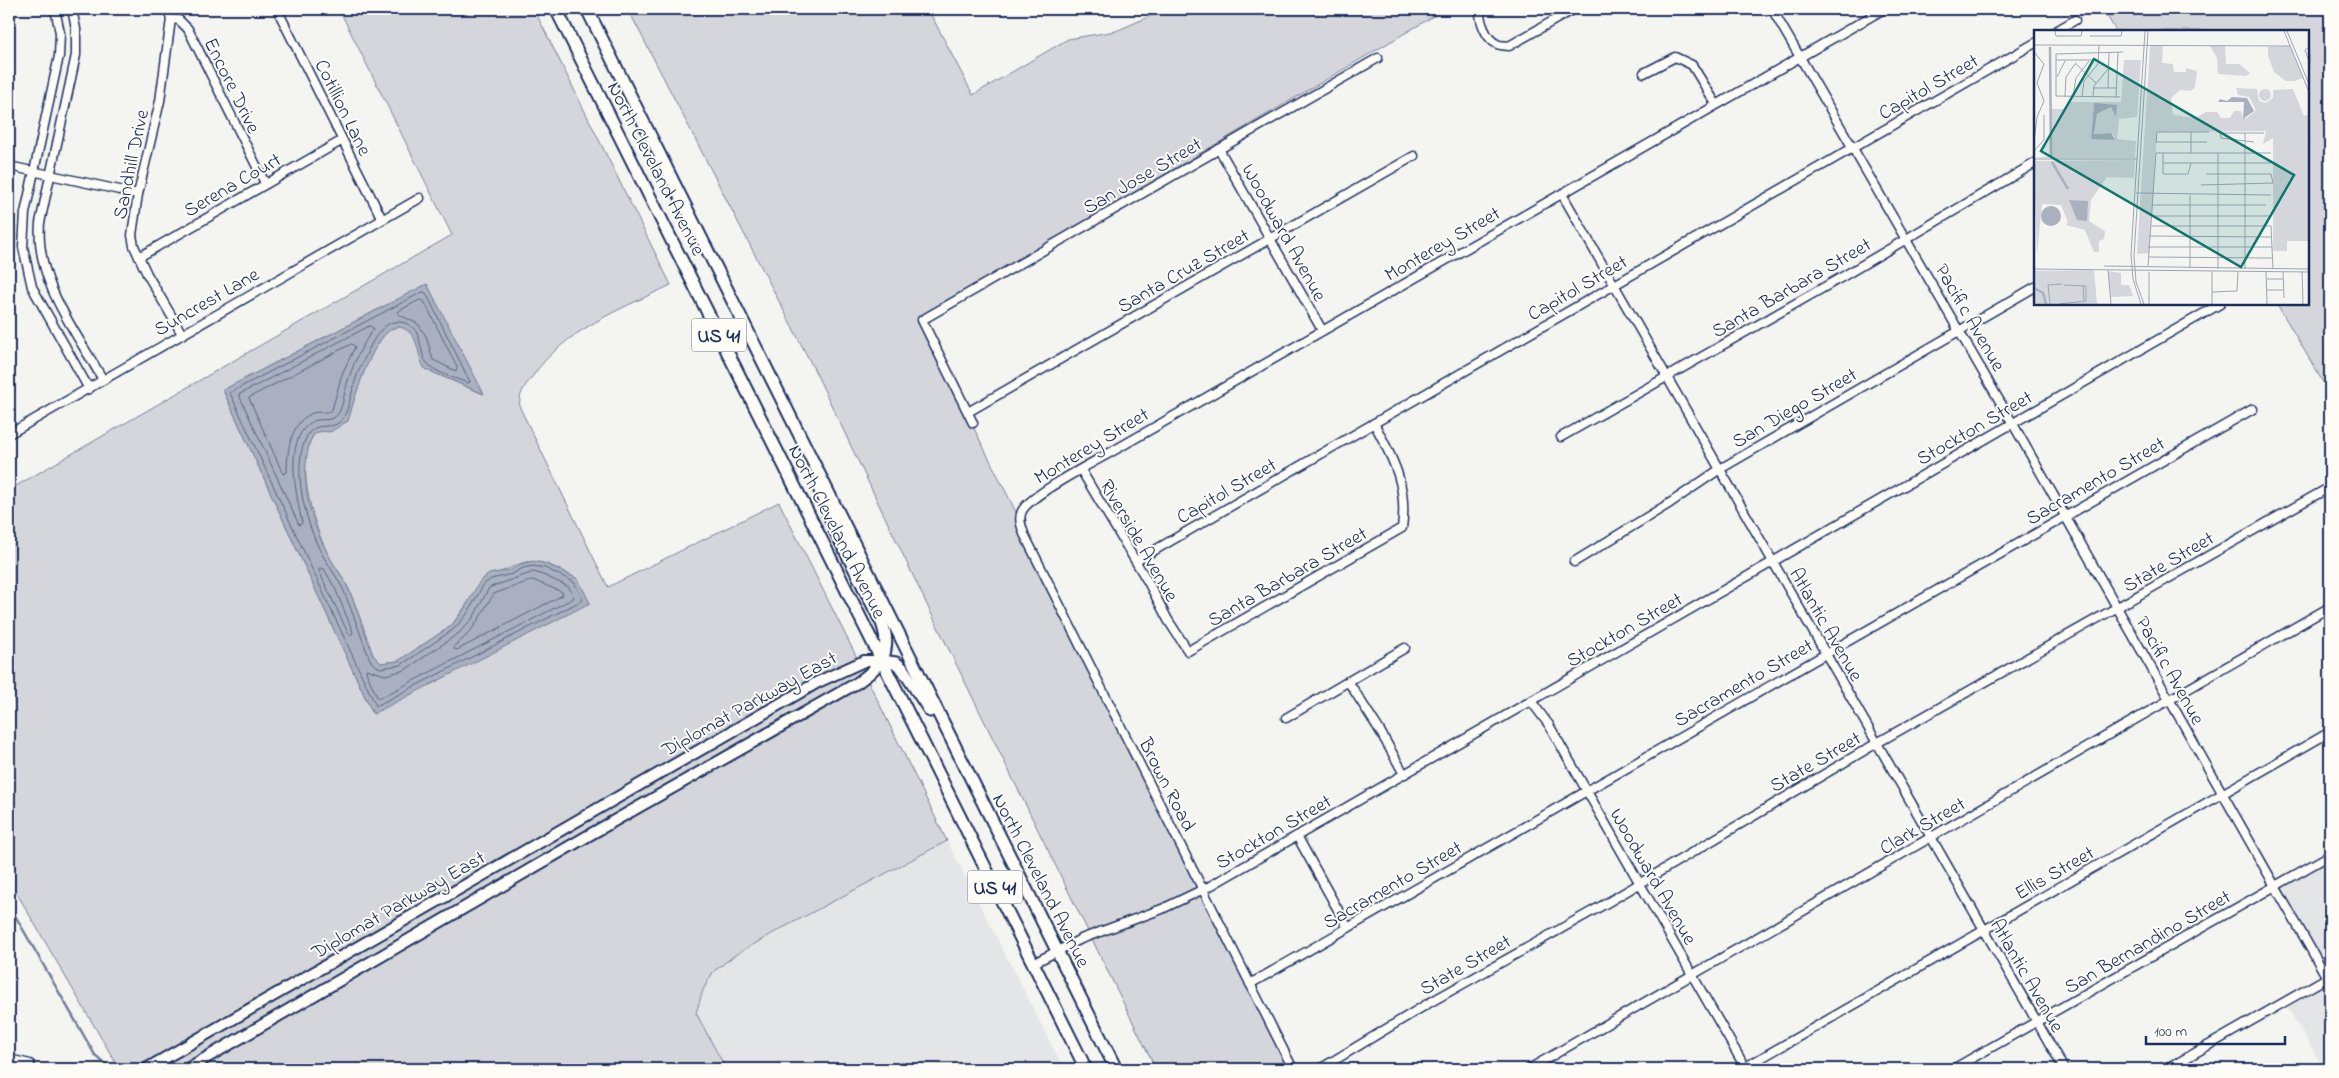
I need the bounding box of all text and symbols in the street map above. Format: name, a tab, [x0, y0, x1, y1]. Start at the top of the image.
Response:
inset map	[2034, 30, 2309, 305]
street label: Encore Drive	[195, 33, 266, 139]
street label: Capitol Street	[1874, 48, 1985, 129]
street label: Cotillion Lane	[306, 55, 378, 161]
street label: North Cleveland Avenue	[598, 77, 711, 261]
street label: Sandhill Drive	[107, 107, 158, 222]
street label: San Jose Street	[1078, 131, 1208, 223]
street label: Serena Court	[179, 146, 288, 226]
street label: Woodward Avenue	[1233, 159, 1333, 307]
street label: Monterey Street	[1380, 200, 1507, 290]
street label: Santa Cruz Street	[1113, 222, 1256, 322]
street label: Santa Barbara Street	[1707, 231, 1878, 347]
street label: Capitol Street	[1523, 249, 1634, 330]
street label: Pacific Avenue	[1926, 259, 2011, 378]
street label: Suncrest Lane	[149, 261, 265, 345]
road number: US 41	[692, 318, 746, 352]
street label: San Diego Street	[1727, 361, 1864, 458]
street label: Stockton Street	[1912, 384, 2039, 474]
street label: Monterey Street	[1029, 401, 1156, 493]
street label: Sacramento Street	[2021, 430, 2171, 534]
street label: North Cleveland Avenue	[779, 440, 892, 624]
street label: Capitol Street	[1172, 452, 1283, 533]
street label: Riverside Avenue	[1091, 475, 1185, 608]
street label: Santa Barbara Street	[1203, 520, 1374, 636]
street label: State Street	[2118, 525, 2221, 601]
street label: Atlantic Avenue	[1781, 563, 1869, 688]
street label: Stockton Street	[1562, 586, 1689, 676]
street label: Pacific Avenue	[2127, 612, 2211, 731]
street label: Sacramento Street	[1669, 632, 1819, 736]
street label: Diplomat Parkway East	[656, 645, 843, 766]
street label: State Street	[1765, 725, 1868, 801]
street label: Brown Road	[1129, 732, 1202, 837]
street label: Stockton Street	[1211, 788, 1338, 878]
street label: North Cleveland Avenue	[983, 789, 1096, 973]
street label: Clark Street	[1875, 791, 1972, 864]
street label: Woodward Avenue	[1601, 803, 1703, 951]
street label: Sacramento Street	[1318, 834, 1468, 938]
street label: Ellis Street	[2010, 839, 2101, 909]
street label: Diplomat Parkway East	[306, 844, 492, 968]
road number: US 41	[968, 870, 1022, 904]
street label: San Bernandino Street	[2060, 883, 2237, 1003]
street label: Atlantic Avenue	[1982, 914, 2070, 1039]
street label: State Street	[1415, 928, 1518, 1004]
scale bar	[2146, 1013, 2285, 1045]
text: 100 m	[2154, 1021, 2187, 1043]

